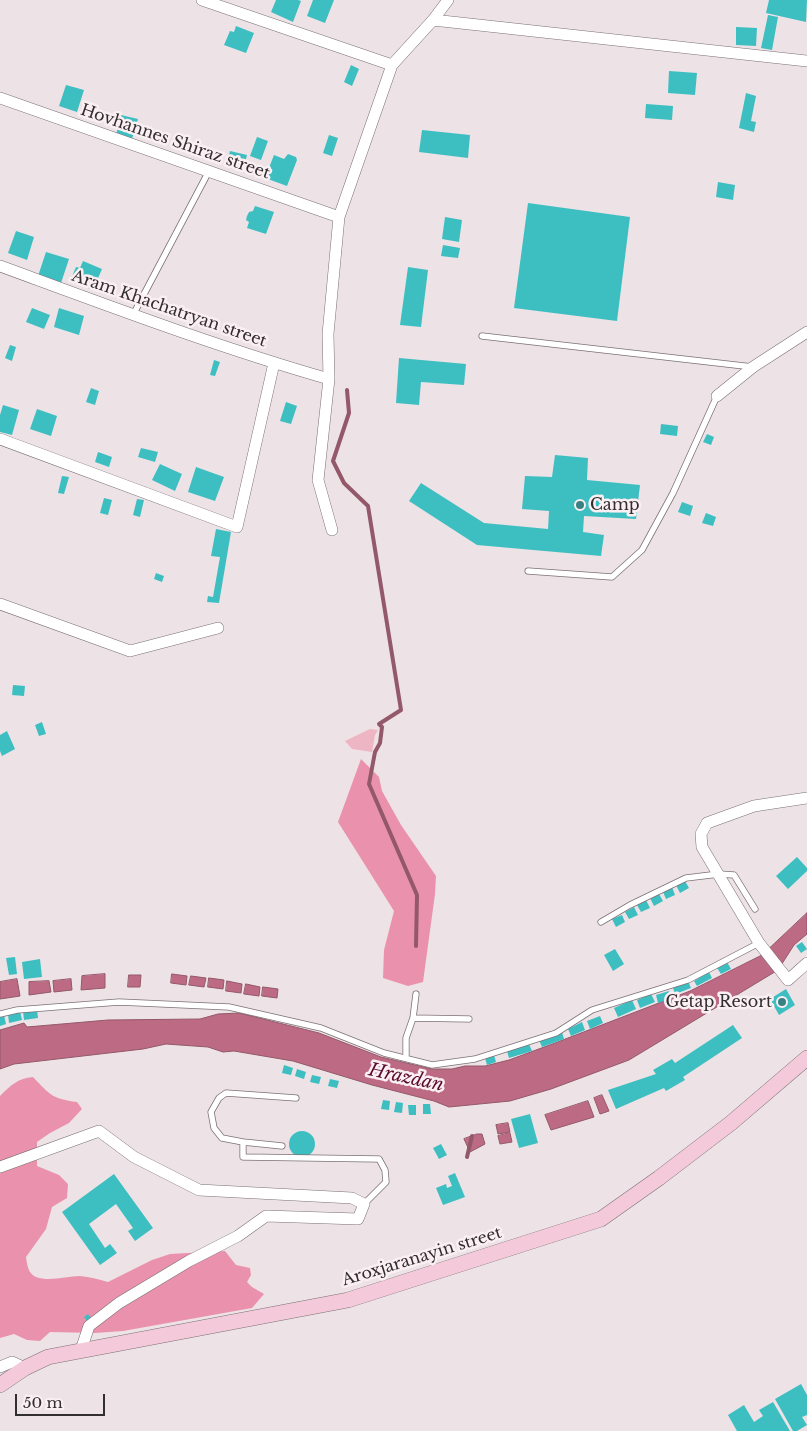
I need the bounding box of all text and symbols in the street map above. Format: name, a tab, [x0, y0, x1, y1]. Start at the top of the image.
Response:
street label: Hovhannes Shiraz street	[78, 101, 272, 183]
street label: Aram Khachatryan street	[69, 267, 269, 351]
place label: Camp	[590, 495, 640, 515]
marker: Camp	[574, 499, 586, 511]
place label: Getap Resort	[665, 992, 772, 1012]
marker: Getap Resort	[776, 996, 788, 1008]
water label: Hrazdan	[367, 1060, 445, 1096]
street label: Aroxjaranayin street	[340, 1224, 504, 1290]
scale bar	[18, 1384, 108, 1416]
text: 50 m	[23, 1393, 63, 1412]

